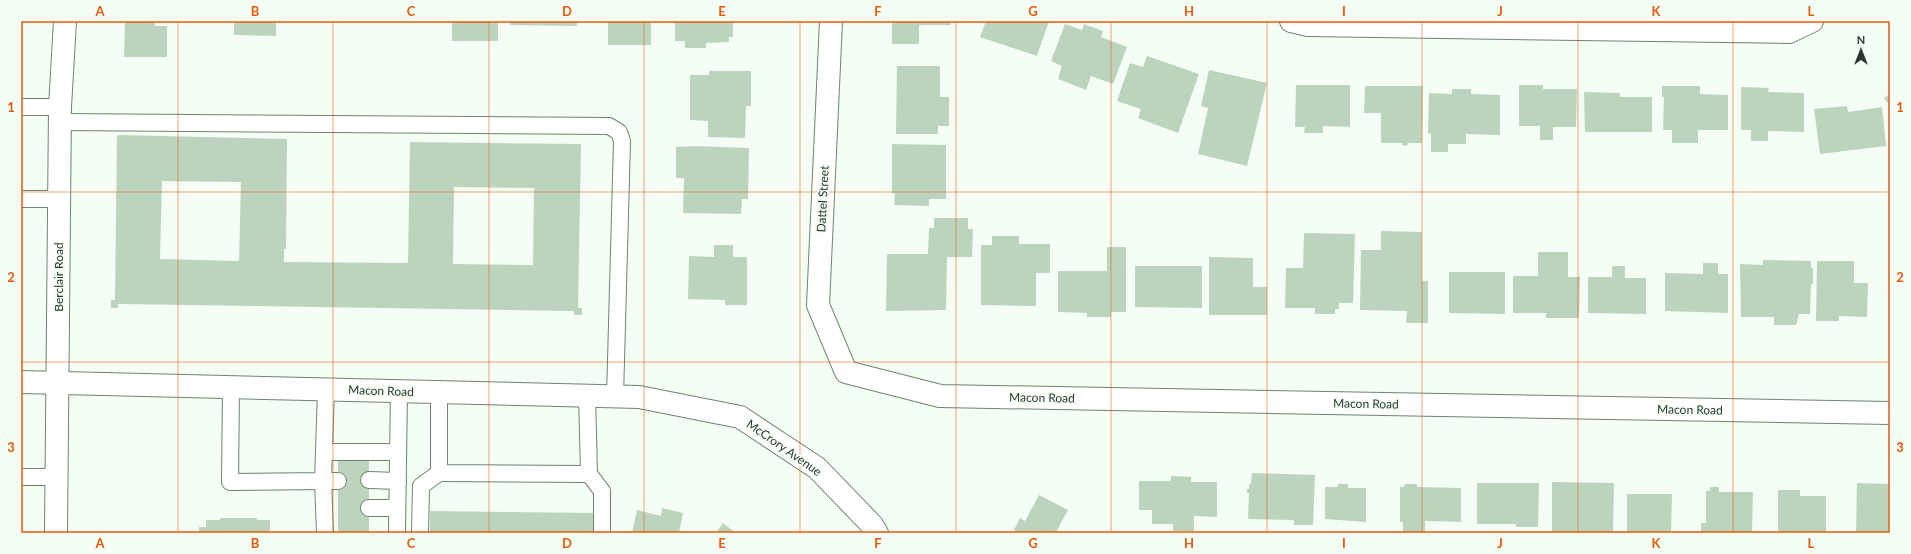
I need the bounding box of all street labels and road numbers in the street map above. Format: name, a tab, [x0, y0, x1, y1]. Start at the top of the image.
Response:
street label: Dattel Street	[813, 165, 832, 233]
street label: Berclair Road	[51, 242, 66, 312]
street label: Macon Road	[348, 382, 414, 399]
street label: Macon Road	[1009, 389, 1075, 406]
street label: Macon Road	[1333, 395, 1399, 412]
street label: Macon Road	[1657, 401, 1723, 418]
street label: McCrory Avenue	[744, 416, 825, 479]

